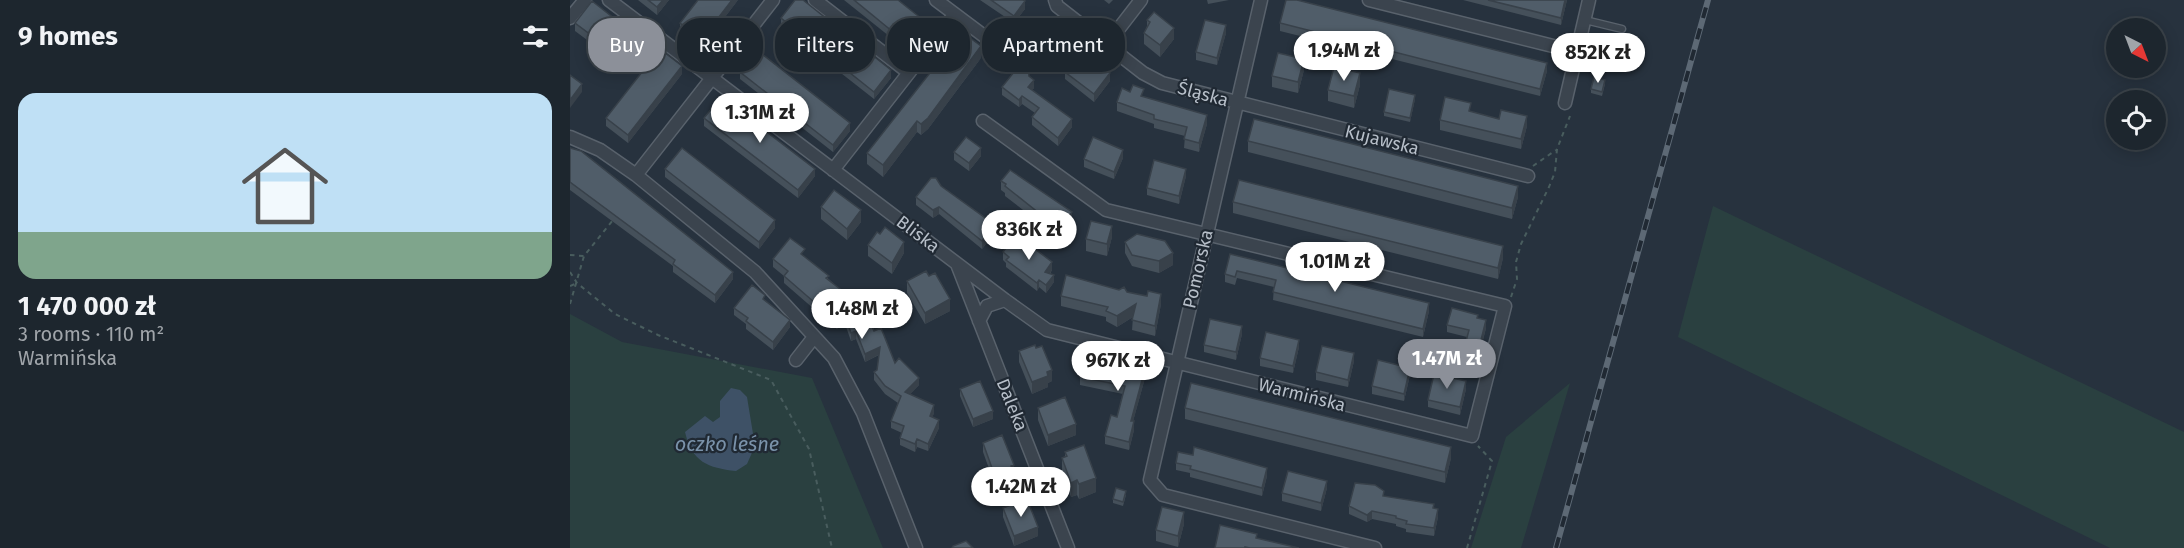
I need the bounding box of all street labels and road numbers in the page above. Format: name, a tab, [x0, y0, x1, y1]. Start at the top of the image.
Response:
street label: Śląska	[1175, 77, 1231, 111]
street label: Kujawska	[1343, 120, 1421, 160]
street label: Bliska	[892, 211, 944, 257]
street label: Pomorska	[1178, 227, 1218, 311]
street label: Warmińska	[1256, 374, 1348, 416]
street label: Daleka	[992, 375, 1032, 435]

